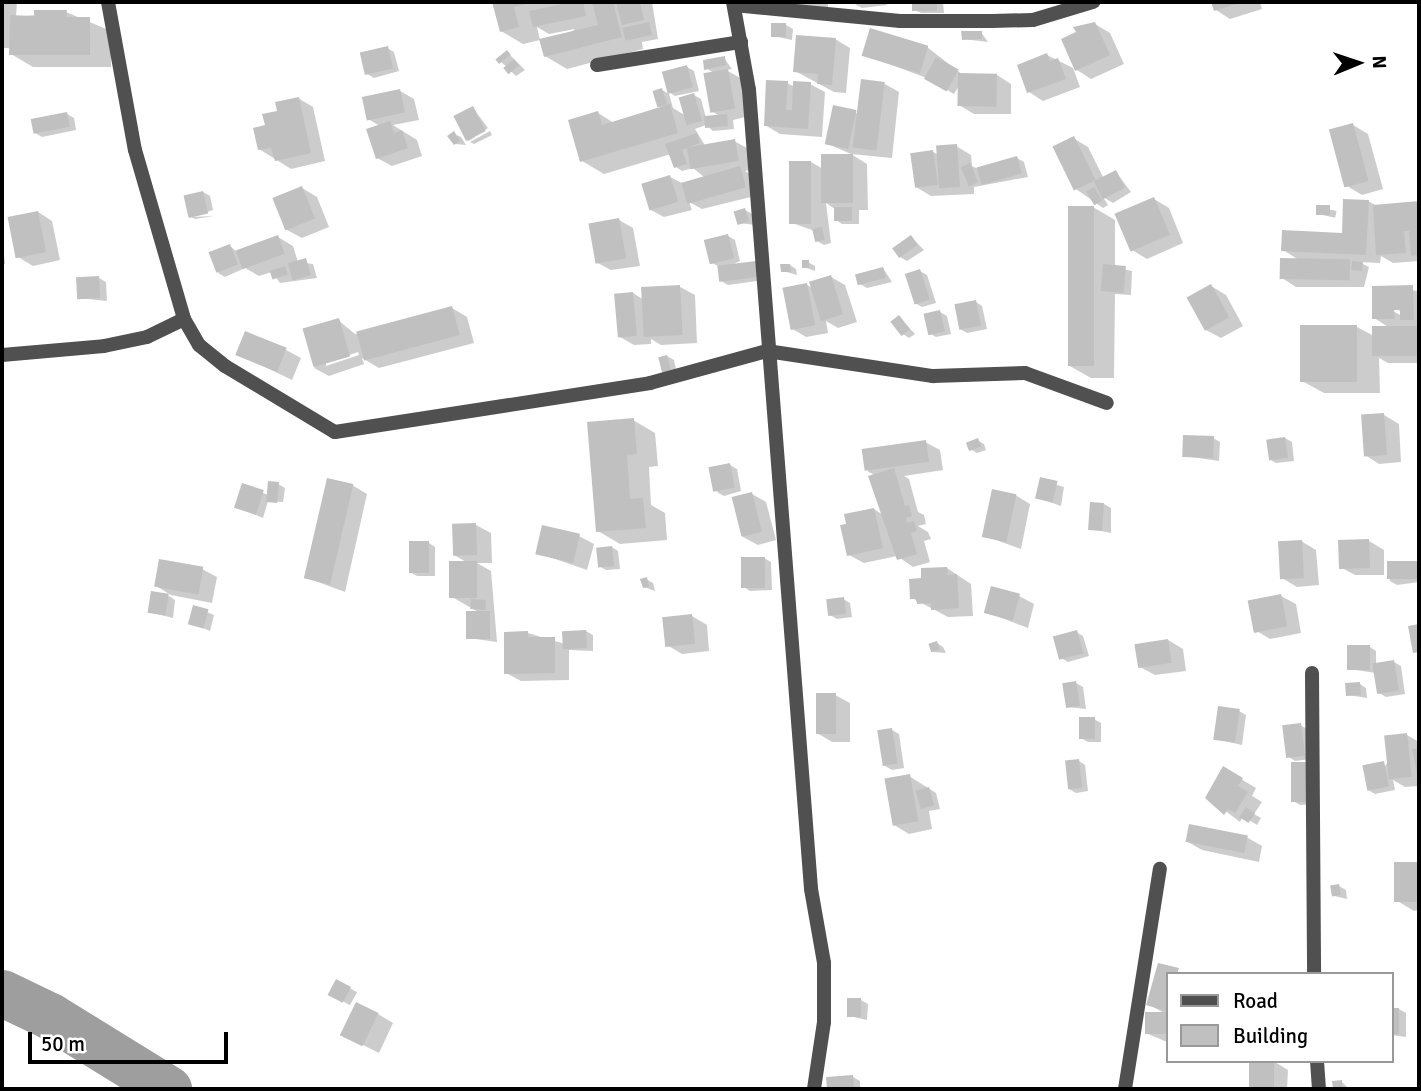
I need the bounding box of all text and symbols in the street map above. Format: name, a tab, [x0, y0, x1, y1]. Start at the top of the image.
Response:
north arrow	[1323, 28, 1393, 98]
text: N	[1367, 55, 1391, 69]
legend	[1166, 972, 1393, 1063]
text: Road	[1233, 988, 1278, 1014]
scale bar	[32, 1018, 231, 1062]
text: Building	[1233, 1023, 1308, 1049]
text: 50 m	[41, 1031, 85, 1057]

